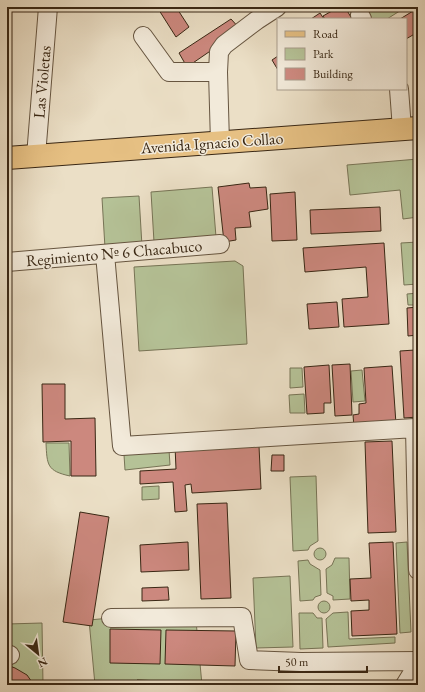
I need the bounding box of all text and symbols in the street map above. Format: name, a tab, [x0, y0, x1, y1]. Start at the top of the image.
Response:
legend	[277, 18, 407, 90]
text: Road	[313, 26, 339, 42]
street label: Las Violetas	[28, 45, 56, 119]
text: Park	[313, 46, 334, 62]
text: Building	[313, 66, 354, 82]
street label: Avenida Ignacio Collao	[139, 128, 284, 159]
street label: Regimiento Nº 6 Chacabuco	[25, 235, 203, 271]
north arrow	[18, 634, 58, 674]
scale bar	[279, 648, 367, 674]
text: N	[35, 654, 50, 671]
text: 50 m	[285, 654, 309, 670]

